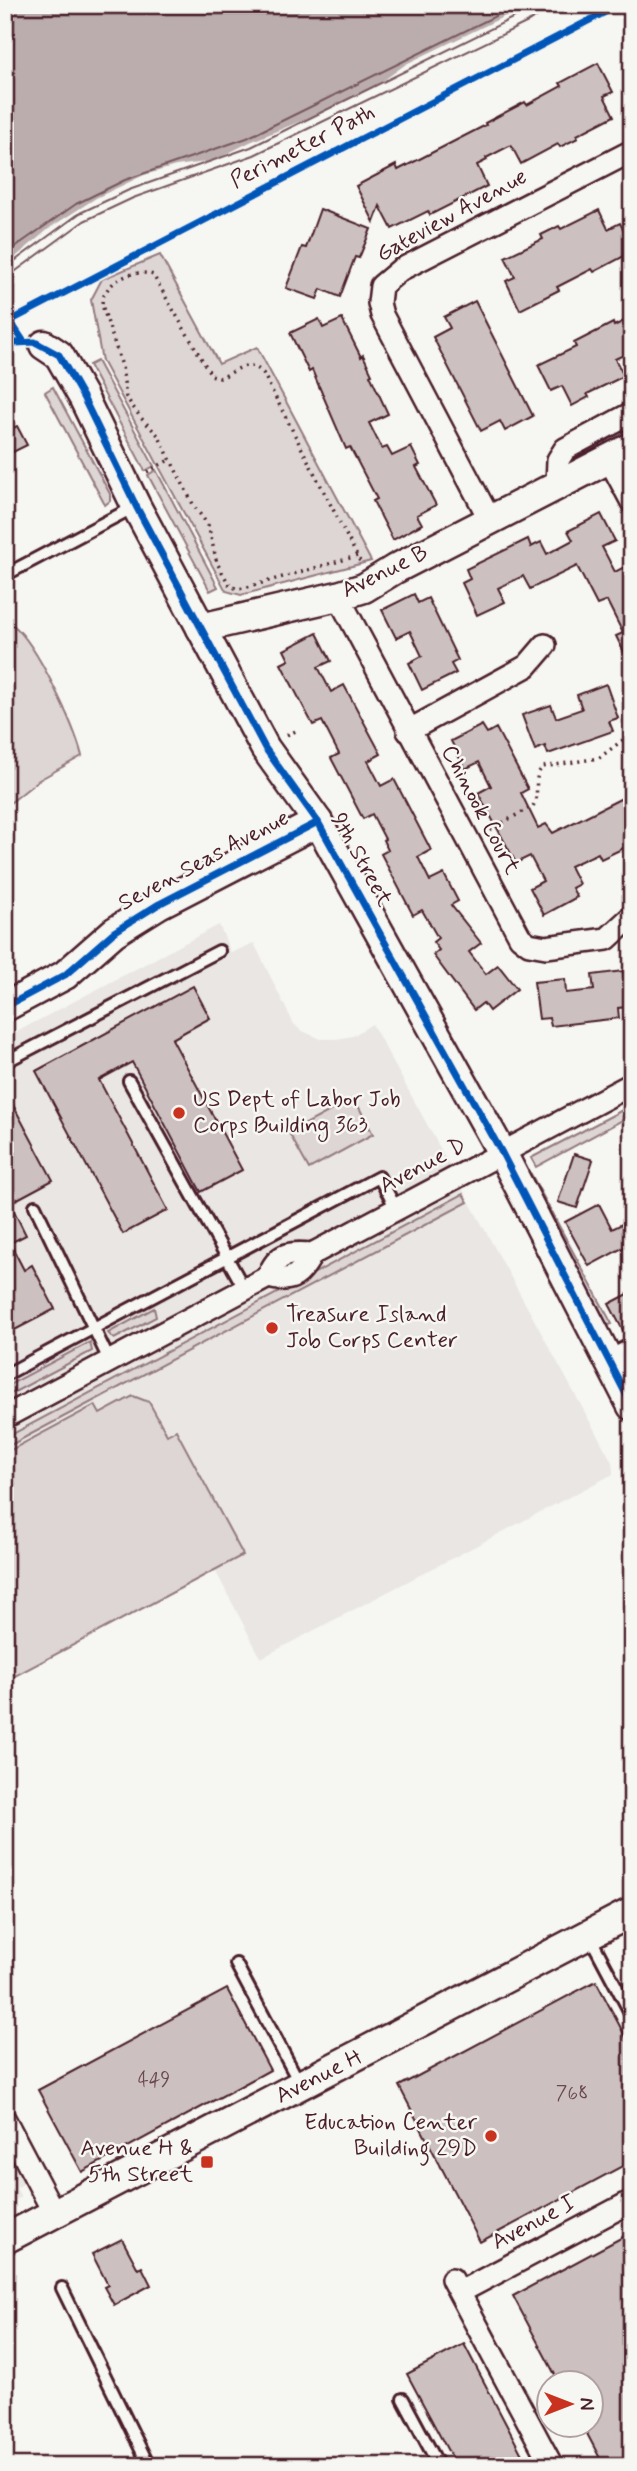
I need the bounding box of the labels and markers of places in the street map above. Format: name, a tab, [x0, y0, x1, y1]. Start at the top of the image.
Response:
place label: US Dept of Labor Job Corps Building 363	[193, 1085, 400, 1143]
marker: US Dept of Labor Job Corps Building 363	[171, 1105, 187, 1121]
place label: Treasure Island Job Corps Center	[286, 1300, 458, 1356]
marker: Treasure Island Job Corps Center	[264, 1320, 280, 1336]
place label: Education Center Building 29D	[304, 2108, 477, 2166]
marker: Education Center Building 29D	[483, 2128, 499, 2144]
place label: Avenue H & 5th Street	[80, 2134, 193, 2190]
marker: Avenue H & 5th Street	[199, 2154, 215, 2170]

